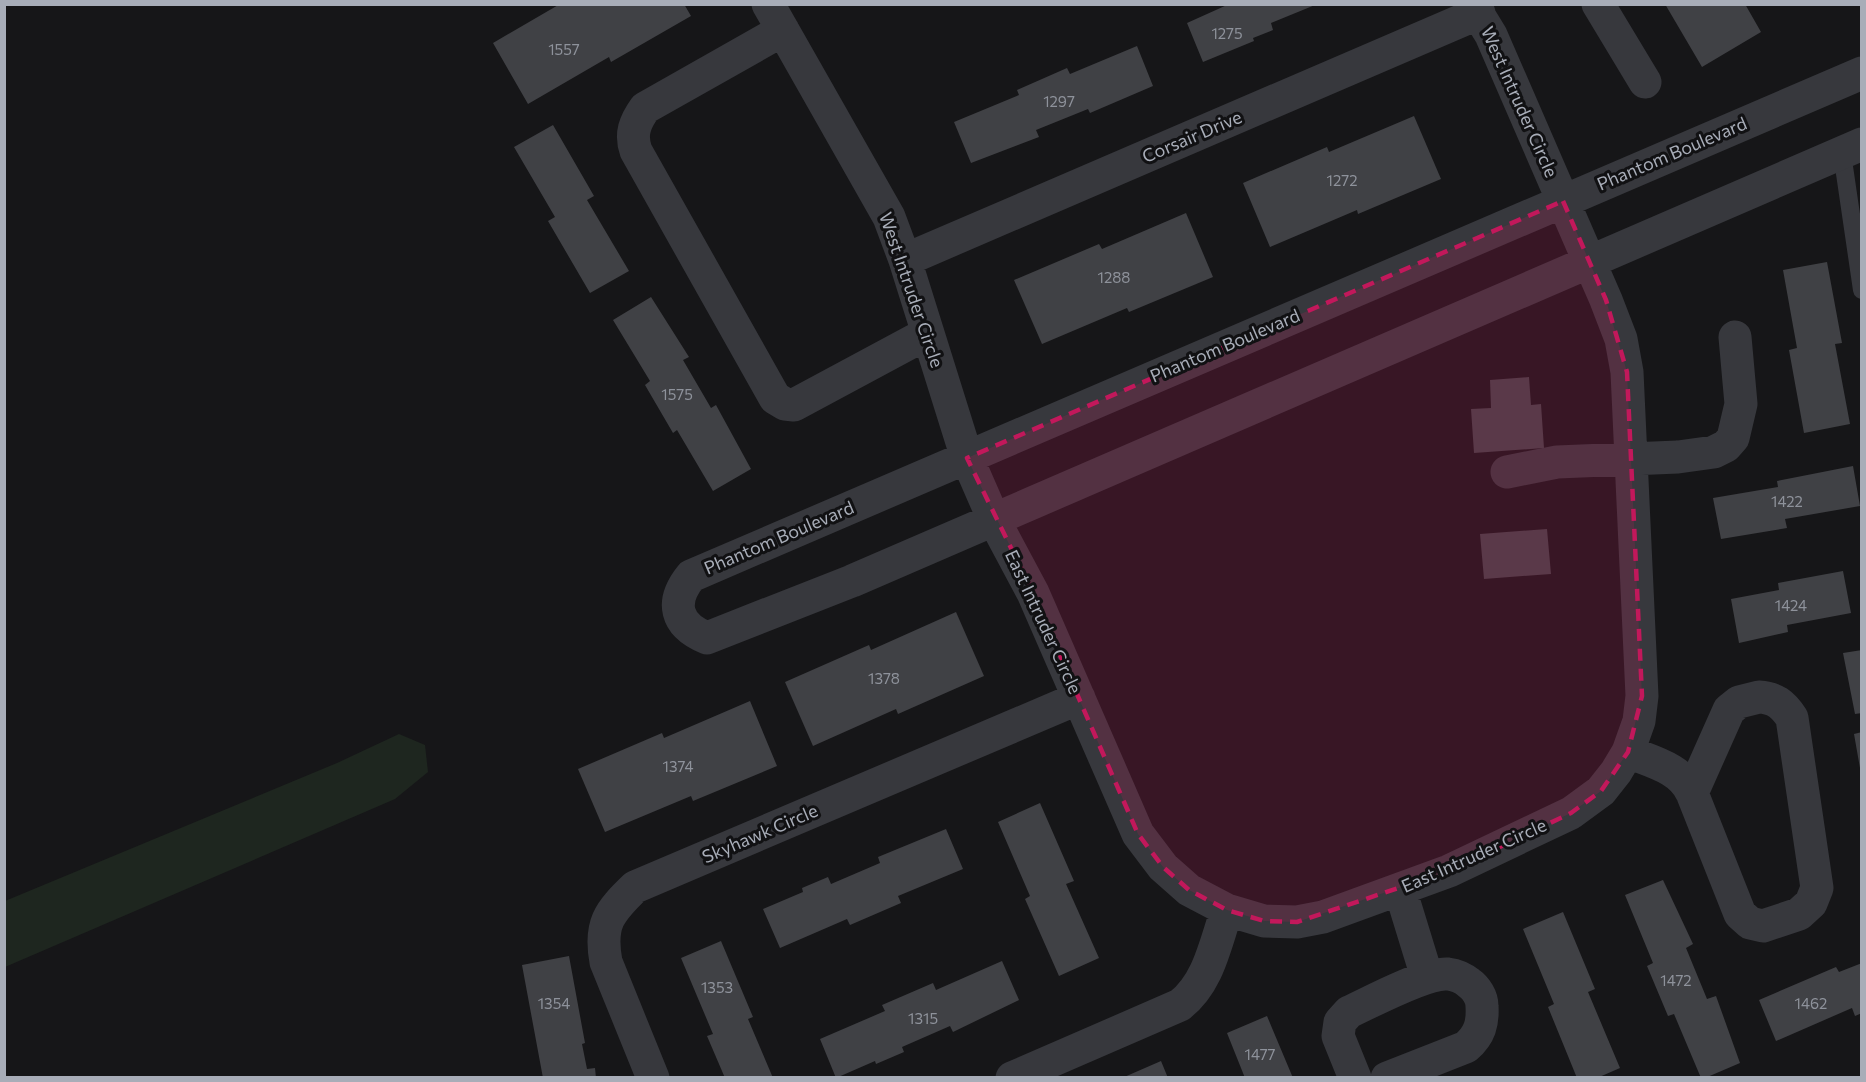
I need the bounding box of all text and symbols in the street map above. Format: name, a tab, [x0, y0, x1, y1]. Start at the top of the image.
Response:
street label: West Intruder Circle	[1477, 23, 1563, 180]
house number: 1275	[1211, 24, 1243, 42]
house number: 1557	[548, 40, 580, 58]
house number: 1297	[1043, 92, 1075, 110]
street label: Corsair Drive	[1138, 105, 1245, 167]
street label: Phantom Boulevard	[1593, 112, 1750, 195]
house number: 1272	[1327, 171, 1357, 189]
street label: West Intruder Circle	[875, 209, 949, 370]
house number: 1288	[1098, 268, 1130, 286]
street label: Phantom Boulevard	[1146, 304, 1303, 387]
house number: 1575	[661, 385, 693, 403]
house number: 1422	[1771, 492, 1803, 510]
street label: Phantom Boulevard	[700, 496, 857, 579]
street label: East Intruder Circle	[1001, 546, 1087, 697]
house number: 1424	[1775, 596, 1807, 614]
house number: 1378	[868, 669, 900, 687]
house number: 1374	[663, 757, 693, 775]
street label: Skyhawk Circle	[698, 799, 821, 867]
street label: East Intruder Circle	[1398, 813, 1549, 897]
house number: 1472	[1660, 971, 1692, 989]
house number: 1353	[701, 978, 733, 996]
house number: 1354	[538, 994, 570, 1012]
house number: 1462	[1795, 994, 1827, 1012]
house number: 1315	[908, 1009, 938, 1027]
house number: 1477	[1245, 1045, 1276, 1063]

